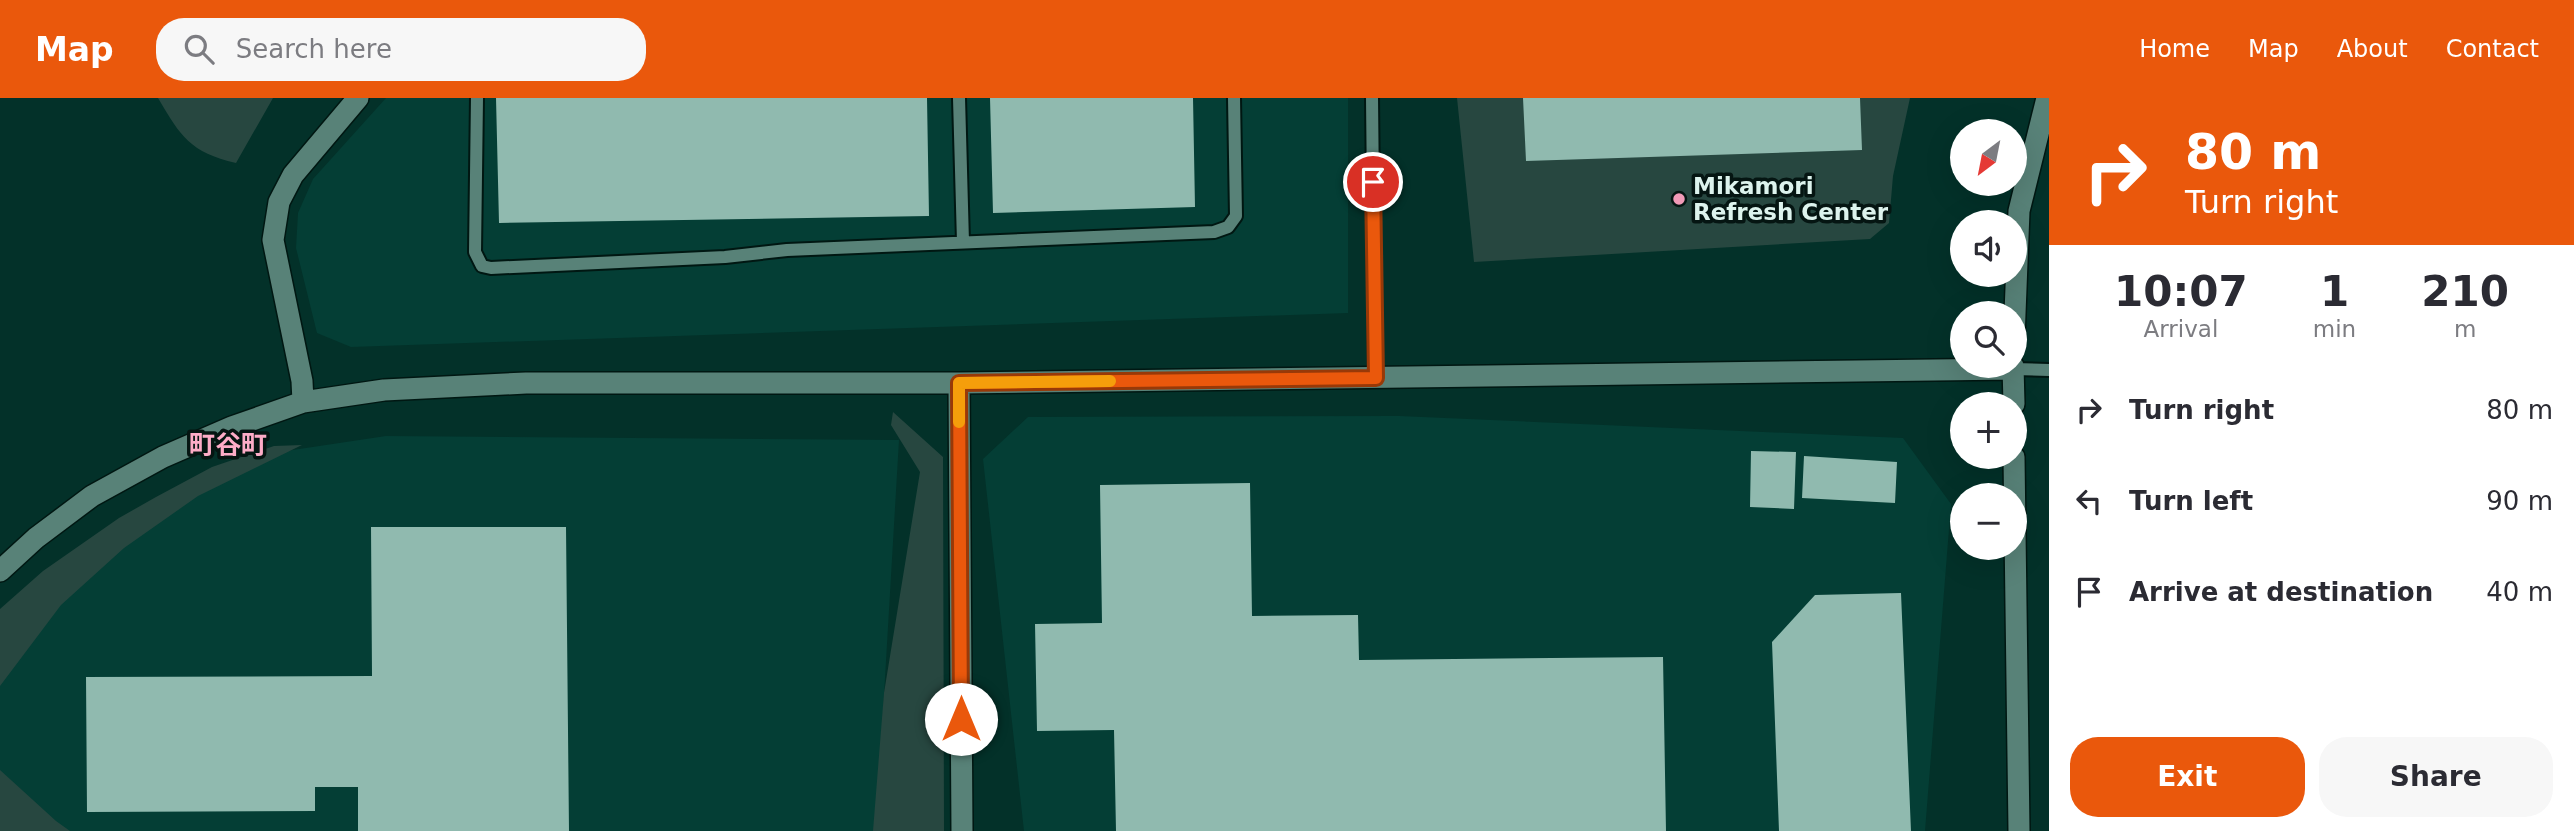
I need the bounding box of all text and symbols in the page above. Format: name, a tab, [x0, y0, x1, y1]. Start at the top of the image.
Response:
search box	[156, 18, 646, 81]
text: Map	[35, 30, 114, 69]
icon: search	[180, 30, 218, 68]
text: Search here	[236, 34, 392, 64]
text: Home	[2139, 35, 2210, 63]
text: Map	[2248, 35, 2299, 63]
text: About	[2337, 35, 2408, 63]
text: Contact	[2446, 35, 2539, 63]
north arrow	[1950, 119, 2026, 196]
map controls	[1950, 119, 2027, 560]
text: 80 m	[2185, 124, 2321, 181]
icon: right	[2070, 126, 2161, 217]
pin	[1343, 152, 1403, 212]
icon: arrive	[1354, 163, 1392, 201]
place label: Mikamori Refresh Center	[1693, 173, 1889, 225]
text: Turn right	[2185, 183, 2338, 221]
marker: Mikamori Refresh Center	[1671, 191, 1687, 207]
button: sound	[1950, 210, 2027, 287]
text: 10:07	[2114, 267, 2248, 316]
text: 1	[2320, 267, 2349, 316]
text: 210	[2421, 267, 2509, 316]
button: search	[1950, 301, 2027, 378]
text: Arrival	[2144, 316, 2218, 342]
text: min	[2313, 316, 2356, 342]
text: m	[2454, 316, 2476, 342]
icon: right	[2070, 391, 2108, 429]
button: +	[1950, 392, 2027, 469]
text: Turn right	[2129, 395, 2274, 425]
text: 80 m	[2486, 395, 2553, 425]
district label: 町谷町	[189, 430, 267, 460]
icon: left	[2070, 482, 2108, 520]
button: −	[1950, 483, 2027, 560]
text: Turn left	[2129, 486, 2253, 516]
text: 90 m	[2486, 486, 2553, 516]
icon: arrive	[2070, 573, 2108, 611]
text: Arrive at destination	[2129, 577, 2433, 607]
text: 40 m	[2486, 577, 2553, 607]
position arrow	[924, 682, 998, 756]
button: Exit	[2070, 737, 2305, 817]
button: Share	[2319, 737, 2553, 817]

